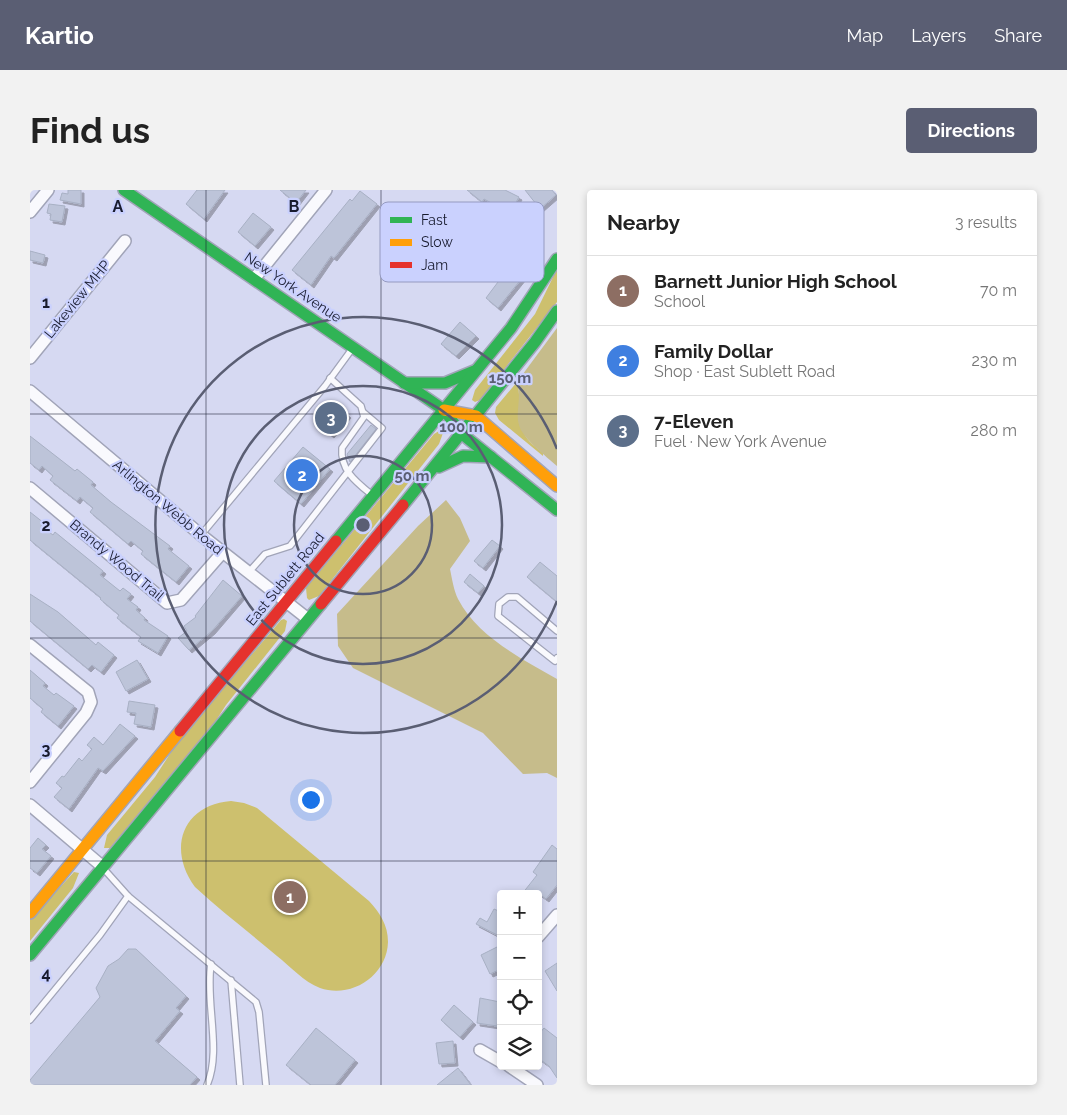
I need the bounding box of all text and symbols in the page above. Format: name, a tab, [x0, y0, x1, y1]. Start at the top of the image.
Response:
text: Kartio	[25, 21, 94, 50]
text: Map	[847, 25, 883, 46]
text: Layers	[911, 25, 966, 46]
text: Share	[994, 25, 1042, 46]
button: Directions	[906, 108, 1037, 153]
text: Find us	[30, 110, 150, 151]
text: A	[113, 197, 124, 216]
text: B	[289, 197, 300, 216]
legend	[380, 202, 544, 282]
text: Nearby	[607, 210, 680, 235]
text: Fast	[421, 212, 448, 228]
text: 3 results	[955, 213, 1017, 232]
text: Slow	[421, 234, 453, 250]
street label: New York Avenue	[241, 249, 345, 325]
street label: Lakeview MHP	[41, 257, 113, 341]
text: Jam	[421, 257, 448, 273]
text: Barnett Junior High School	[654, 270, 897, 292]
text: 1	[619, 281, 627, 300]
text: 70 m	[980, 281, 1017, 300]
text: School	[654, 292, 705, 311]
text: 1	[42, 293, 50, 312]
text: Family Dollar	[654, 340, 773, 362]
text: 2	[618, 351, 628, 370]
text: 230 m	[972, 351, 1017, 370]
text: Shop · East Sublett Road	[654, 362, 835, 381]
text: 150 m	[489, 369, 531, 387]
pin: 3	[315, 399, 347, 437]
text: 7-Eleven	[654, 410, 734, 432]
text: 100 m	[439, 418, 483, 436]
text: 3	[619, 421, 627, 440]
text: 280 m	[971, 421, 1017, 440]
text: Fuel · New York Avenue	[654, 432, 827, 451]
street label: Arlington Webb Road	[110, 456, 226, 558]
pin: 2	[286, 456, 318, 494]
text: 50 m	[394, 467, 430, 485]
text: 2	[41, 516, 51, 535]
street label: Brandy Wood Trail	[67, 516, 167, 604]
centre of rings	[354, 516, 372, 534]
street label: East Sublett Road	[243, 529, 327, 629]
text: 3	[42, 740, 51, 759]
your location	[298, 787, 324, 813]
pin: 1	[274, 878, 306, 916]
map controls	[497, 890, 542, 1070]
button: +	[497, 890, 542, 935]
button: −	[497, 935, 542, 980]
text: 4	[41, 964, 51, 983]
button: locate	[497, 980, 542, 1025]
button: layers	[497, 1025, 542, 1070]

